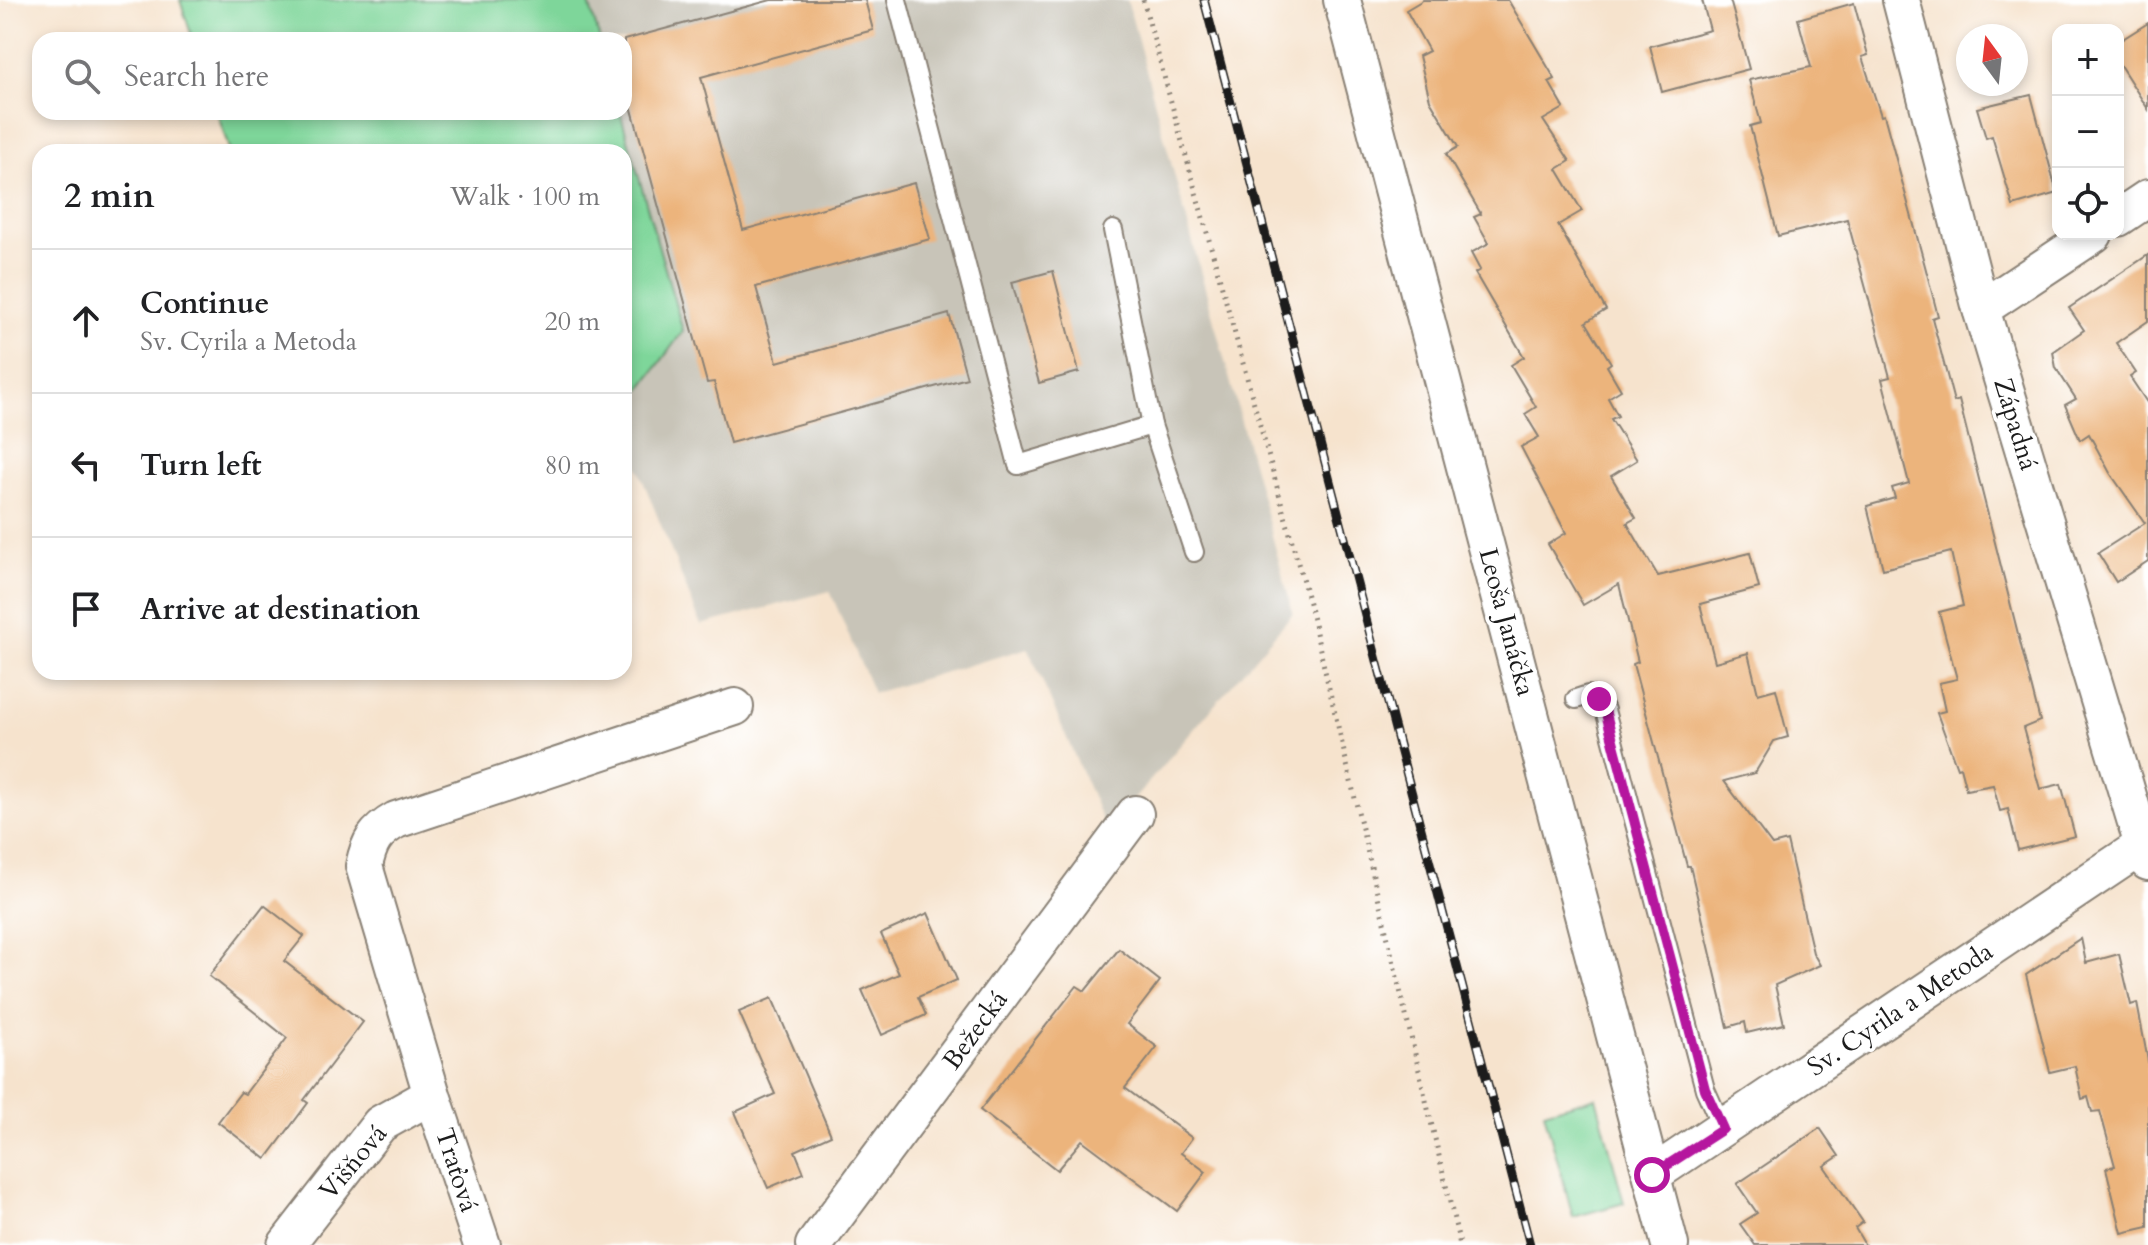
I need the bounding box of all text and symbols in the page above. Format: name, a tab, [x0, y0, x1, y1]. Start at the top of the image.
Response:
north arrow	[1956, 24, 2028, 96]
map controls	[2052, 24, 2124, 240]
button: +	[2052, 24, 2124, 96]
search box	[32, 32, 632, 120]
icon: search	[60, 54, 104, 98]
text: Search here	[124, 56, 269, 97]
button: −	[2052, 96, 2124, 168]
button: locate	[2052, 168, 2124, 240]
text: 2 min	[64, 173, 155, 219]
text: Walk · 100 m	[450, 179, 600, 214]
text: Continue	[140, 283, 269, 324]
icon: ahead	[64, 299, 108, 343]
text: 20 m	[544, 304, 600, 339]
text: Sv. Cyrila a Metoda	[140, 324, 357, 359]
street label: Západná	[1985, 374, 2047, 474]
icon: left	[64, 443, 108, 487]
text: Turn left	[140, 445, 262, 486]
text: 80 m	[544, 448, 600, 483]
street label: Leoša Janáčka	[1470, 544, 1544, 700]
icon: arrive	[64, 587, 108, 631]
text: Arrive at destination	[140, 589, 420, 630]
route end	[1581, 681, 1617, 717]
street label: Sv. Cyrila a Metoda	[1800, 934, 2000, 1084]
street label: Bežecká	[934, 983, 1016, 1077]
street label: Višňová	[311, 1117, 395, 1207]
street label: Traťová	[427, 1124, 487, 1216]
route start	[1634, 1157, 1670, 1193]

